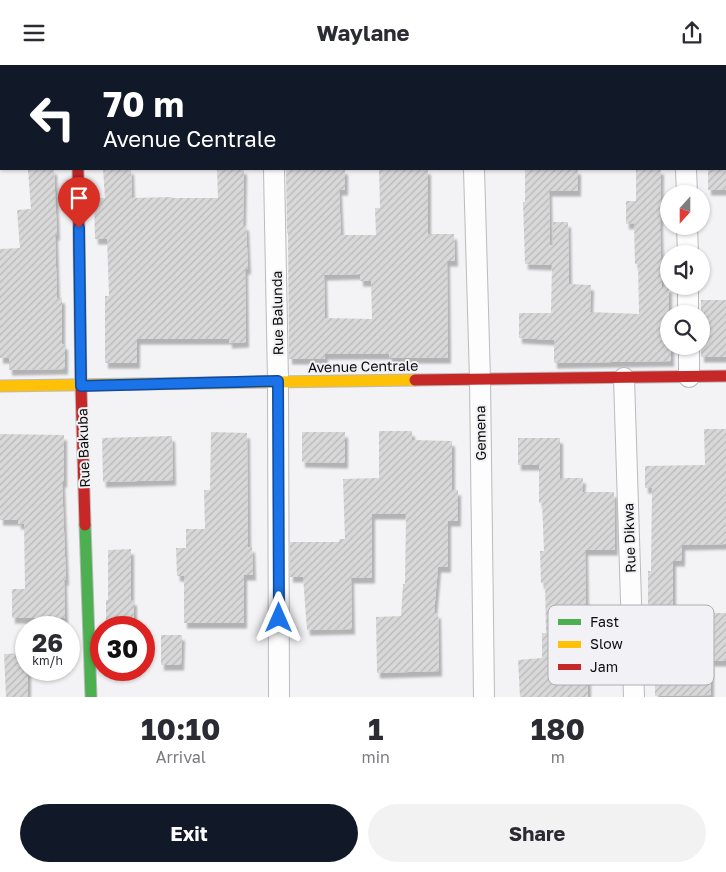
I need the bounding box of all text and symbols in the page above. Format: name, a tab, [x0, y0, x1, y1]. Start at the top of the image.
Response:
icon: menu	[20, 19, 48, 47]
text: Waylane	[317, 19, 409, 46]
icon: share	[678, 19, 706, 47]
text: 70 m	[103, 83, 184, 125]
icon: left	[20, 85, 85, 150]
text: Avenue Centrale	[103, 125, 276, 152]
pin	[58, 177, 100, 228]
icon: arrive	[65, 184, 93, 212]
north arrow	[660, 185, 710, 235]
map controls	[660, 185, 710, 355]
button: sound	[660, 245, 710, 295]
street label: Rue Balunda	[268, 271, 286, 355]
button: search	[660, 305, 710, 355]
street label: Avenue Centrale	[308, 357, 418, 375]
street label: Gemena	[471, 405, 489, 461]
street label: Rue Bakuba	[73, 408, 93, 488]
street label: Rue Dikwa	[619, 503, 639, 573]
position arrow	[252, 591, 304, 643]
legend	[548, 605, 714, 685]
text: Fast	[590, 613, 619, 630]
speed limit sign: 30	[90, 616, 155, 681]
text: 26	[32, 627, 63, 658]
text: Slow	[590, 635, 623, 652]
text: km/h	[32, 653, 63, 668]
text: Jam	[590, 658, 618, 675]
text: 10:10	[141, 711, 221, 747]
text: 1	[368, 711, 383, 747]
text: 180	[531, 711, 585, 747]
text: Arrival	[156, 747, 206, 767]
text: min	[362, 747, 390, 767]
text: m	[551, 747, 565, 767]
button: Exit	[20, 804, 358, 862]
button: Share	[368, 804, 706, 862]

